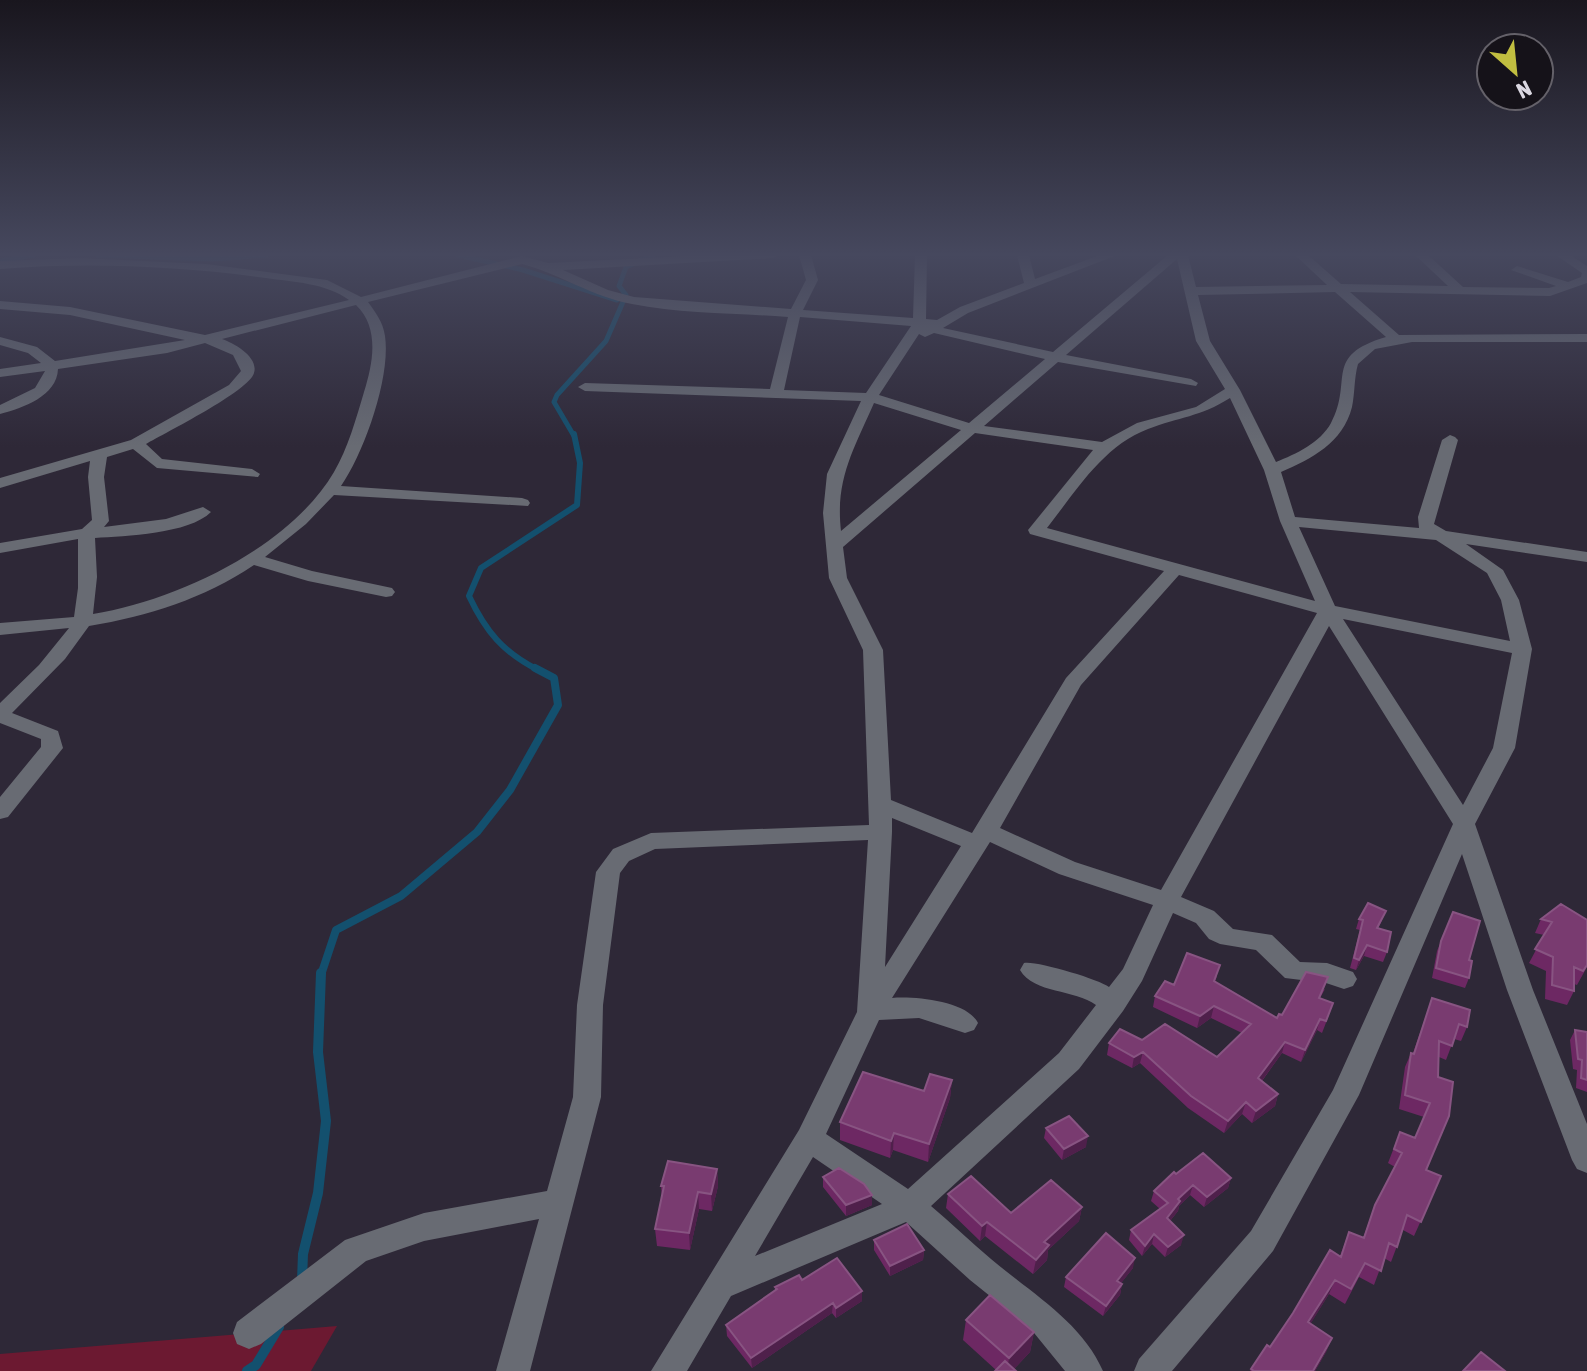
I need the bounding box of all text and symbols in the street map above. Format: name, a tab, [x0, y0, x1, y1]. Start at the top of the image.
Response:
north arrow	[1475, 32, 1555, 112]
text: N	[1512, 75, 1536, 104]

